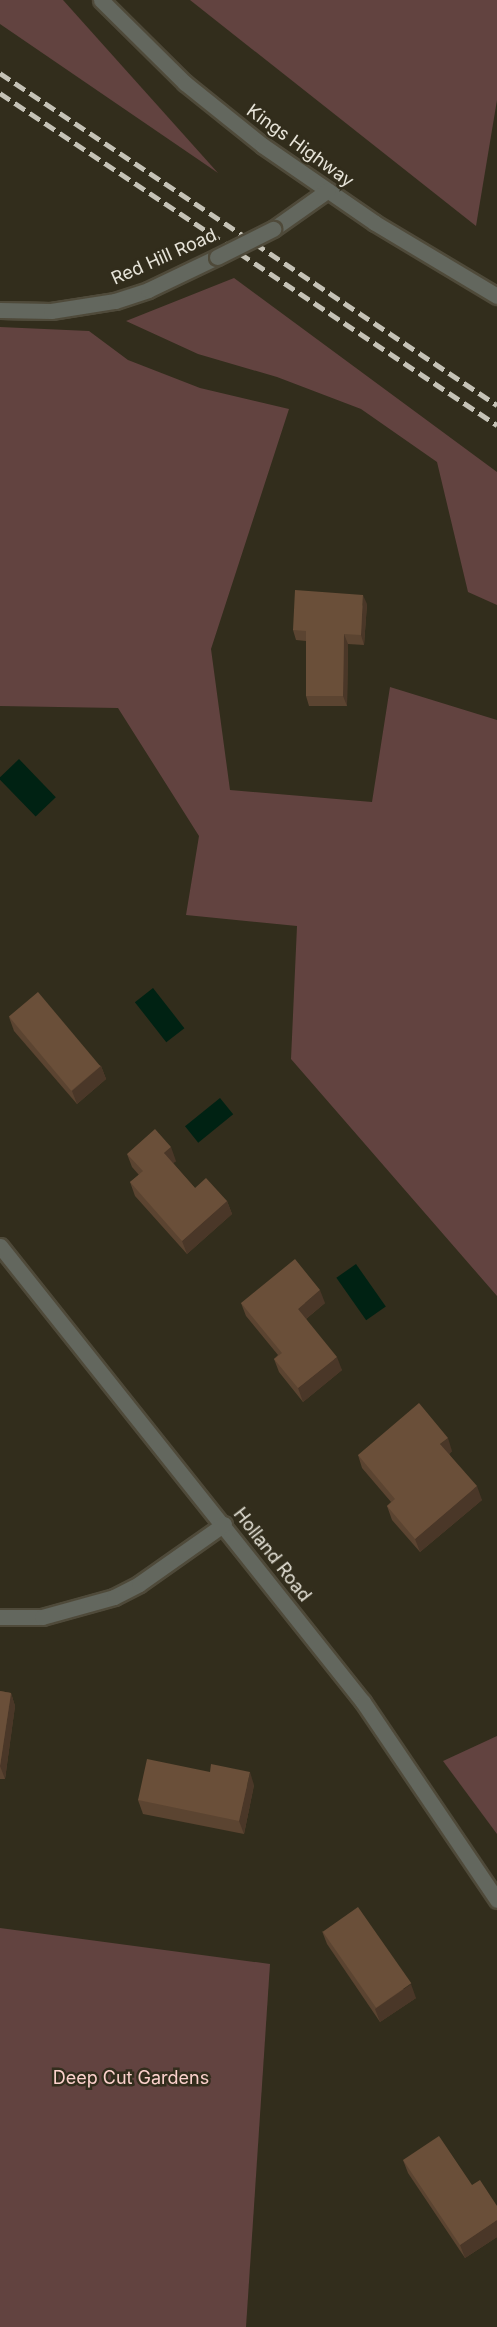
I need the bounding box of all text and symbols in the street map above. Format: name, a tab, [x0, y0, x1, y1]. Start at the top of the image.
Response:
street label: Kings Highway	[242, 100, 358, 192]
street label: Red Hill Road	[108, 224, 220, 290]
street label: Holland Road	[229, 1504, 315, 1606]
park label: Deep Cut Gardens	[53, 2067, 209, 2089]

